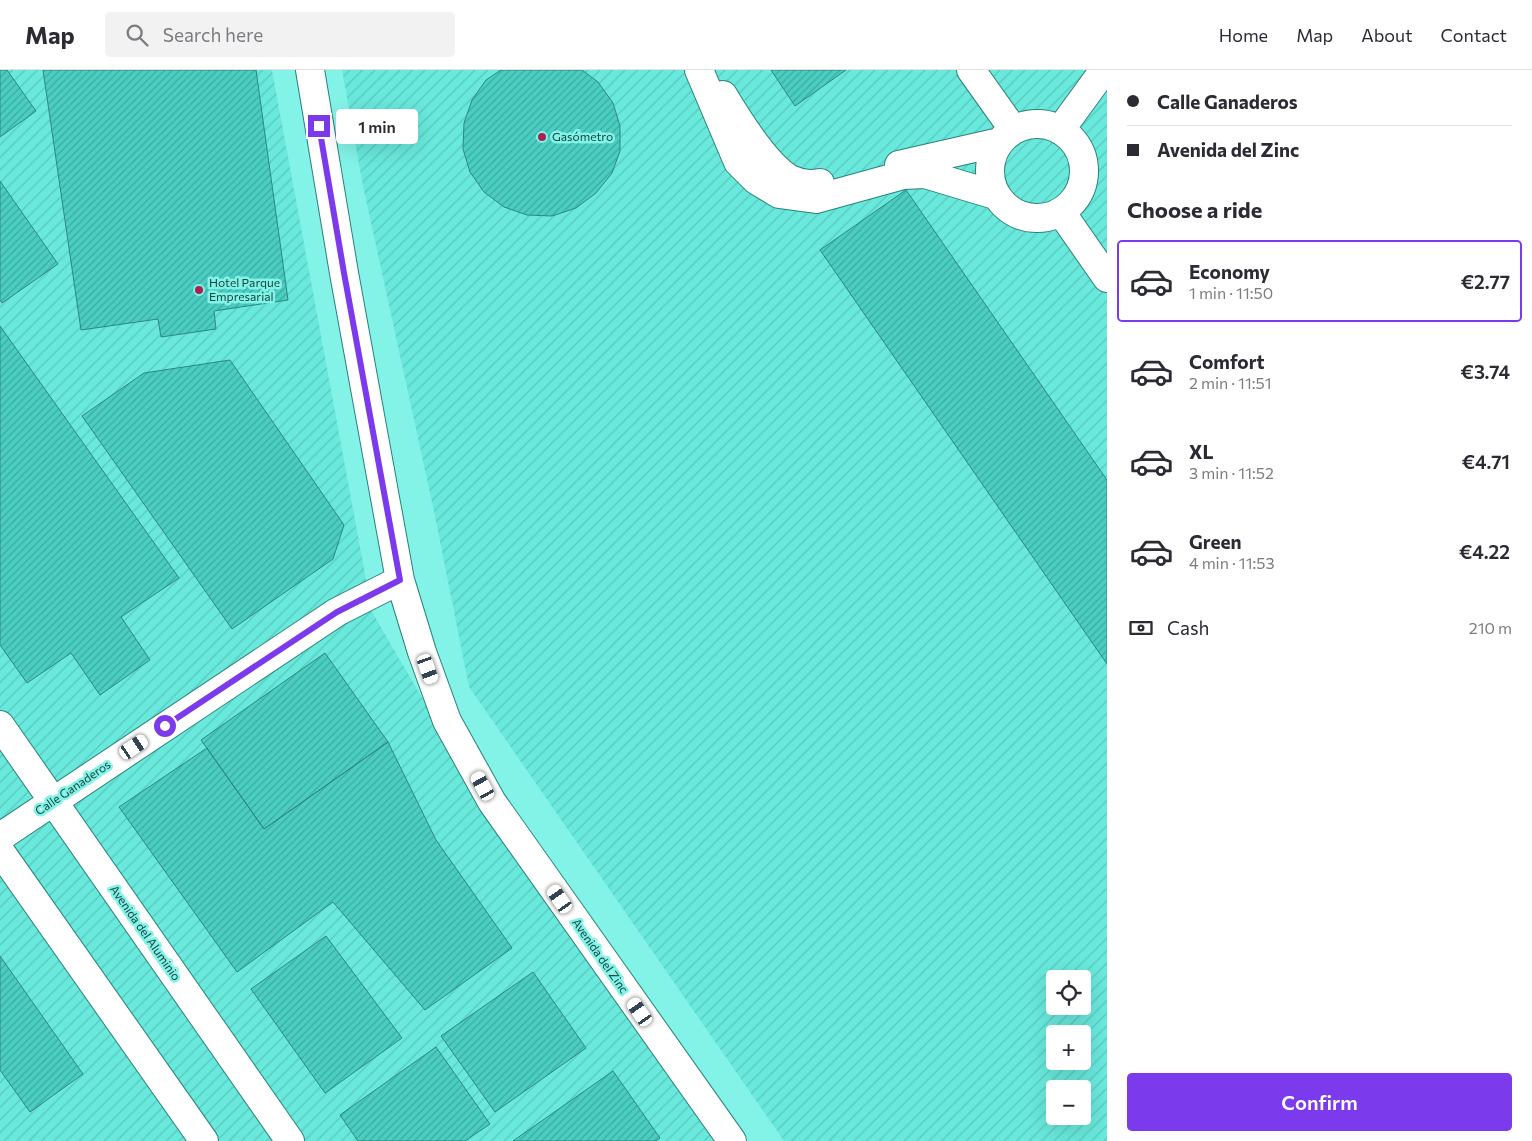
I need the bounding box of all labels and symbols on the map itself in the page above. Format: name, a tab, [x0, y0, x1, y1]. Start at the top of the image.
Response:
callout: 1 min	[336, 108, 419, 144]
route end	[308, 115, 330, 137]
place label: Gasómetro	[552, 129, 613, 143]
marker: Gasómetro	[536, 131, 548, 143]
place label: Hotel Parque Empresarial	[209, 275, 280, 303]
marker: Hotel Parque Empresarial	[193, 284, 205, 296]
car	[415, 652, 440, 686]
route start	[154, 715, 176, 737]
car	[117, 732, 150, 762]
street label: Calle Ganaderos	[32, 757, 113, 818]
car	[469, 769, 496, 803]
street label: Avenida del Aluminio	[108, 882, 184, 983]
car	[545, 882, 574, 916]
street label: Avenida del Zinc	[570, 915, 632, 996]
car	[625, 995, 654, 1029]

